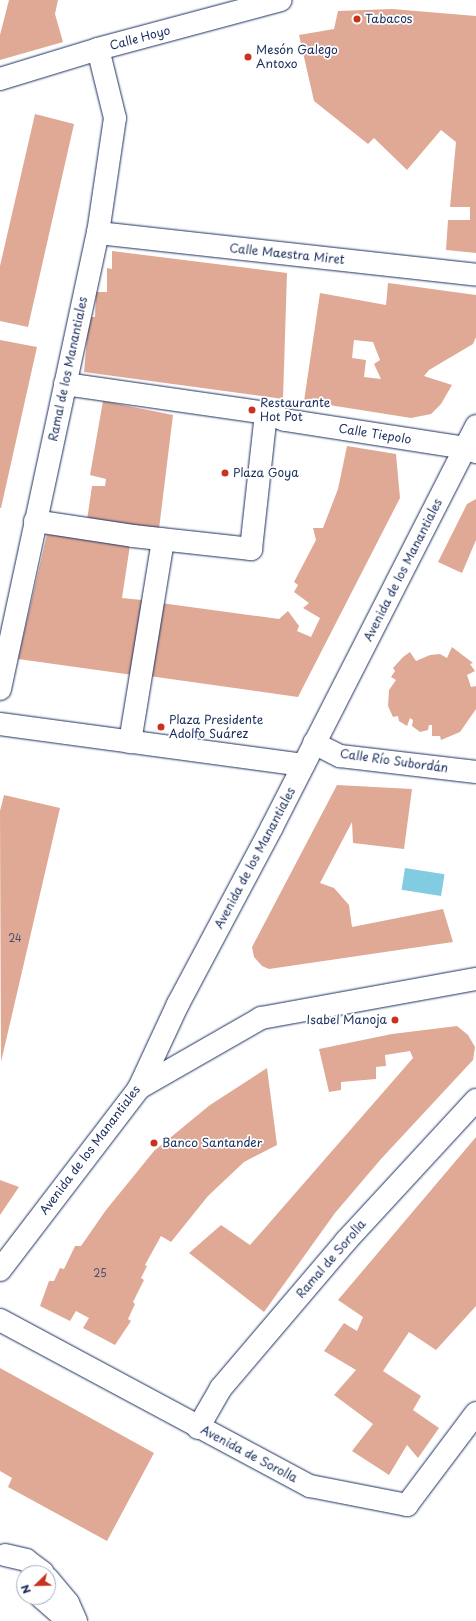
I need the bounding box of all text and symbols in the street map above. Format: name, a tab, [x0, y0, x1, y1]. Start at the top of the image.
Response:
place label: Tabacos	[365, 12, 412, 26]
marker: Tabacos	[352, 14, 362, 24]
street label: Calle Hoyo	[108, 23, 172, 53]
place label: Mesón Galego Antoxo	[256, 43, 338, 71]
marker: Mesón Galego Antoxo	[243, 52, 253, 62]
street label: Calle Maestra Miret	[229, 241, 345, 267]
street label: Ramal de los Manantiales	[45, 295, 91, 443]
place label: Restaurante Hot Pot	[260, 396, 330, 424]
marker: Restaurante Hot Pot	[247, 405, 257, 415]
street label: Calle Tiepolo	[337, 421, 413, 447]
place label: Plaza Goya	[233, 466, 299, 480]
marker: Plaza Goya	[220, 468, 230, 478]
street label: Avenida de los Manantiales	[361, 496, 445, 644]
place label: Plaza Presidente Adolfo Suárez	[169, 713, 263, 741]
marker: Plaza Presidente Adolfo Suárez	[156, 722, 166, 732]
street label: Calle Río Subordán	[338, 746, 450, 776]
street label: Avenida de los Manantiales	[212, 785, 298, 931]
house number: 24	[8, 932, 22, 944]
place label: Isabel Manoja	[306, 1013, 387, 1027]
marker: Isabel Manoja	[390, 1015, 400, 1025]
street label: Avenida de los Manantiales	[37, 1083, 143, 1217]
place label: Banco Santander	[162, 1136, 262, 1150]
marker: Banco Santander	[149, 1138, 159, 1148]
street label: Ramal de Sorolla	[293, 1217, 369, 1301]
house number: 25	[93, 1267, 107, 1279]
street label: Avenida de Sorolla	[198, 1422, 300, 1486]
north arrow	[16, 1565, 56, 1605]
text: N	[16, 1582, 35, 1597]

